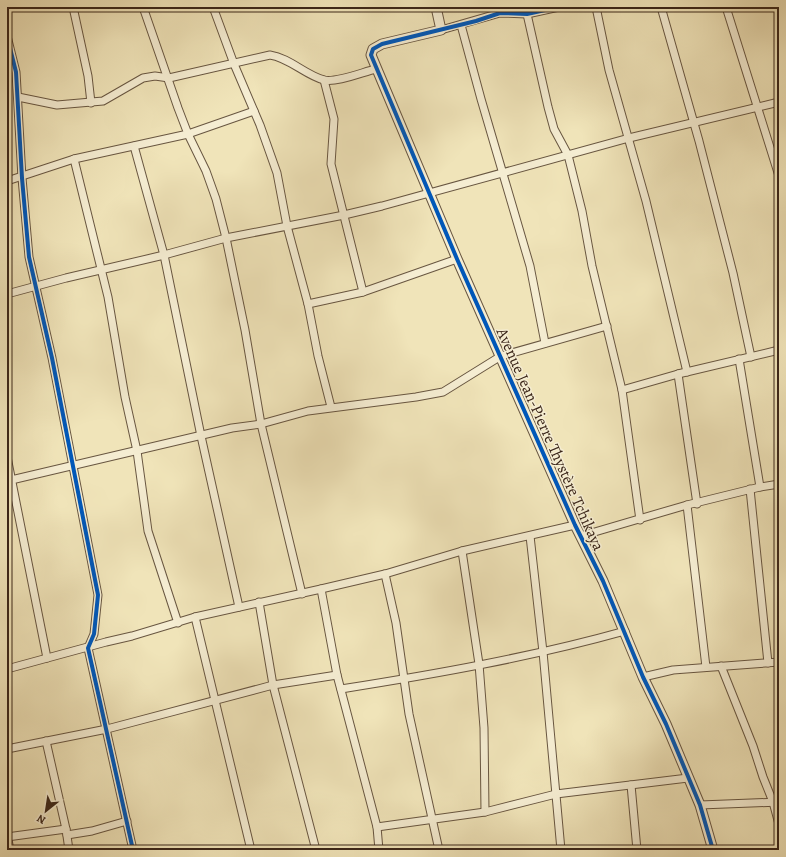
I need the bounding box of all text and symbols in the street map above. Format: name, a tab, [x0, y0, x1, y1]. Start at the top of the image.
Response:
street label: Avenue Jean-Pierre Thystère Tchikaya	[490, 324, 610, 555]
north arrow	[26, 791, 66, 831]
text: N	[34, 811, 48, 828]

